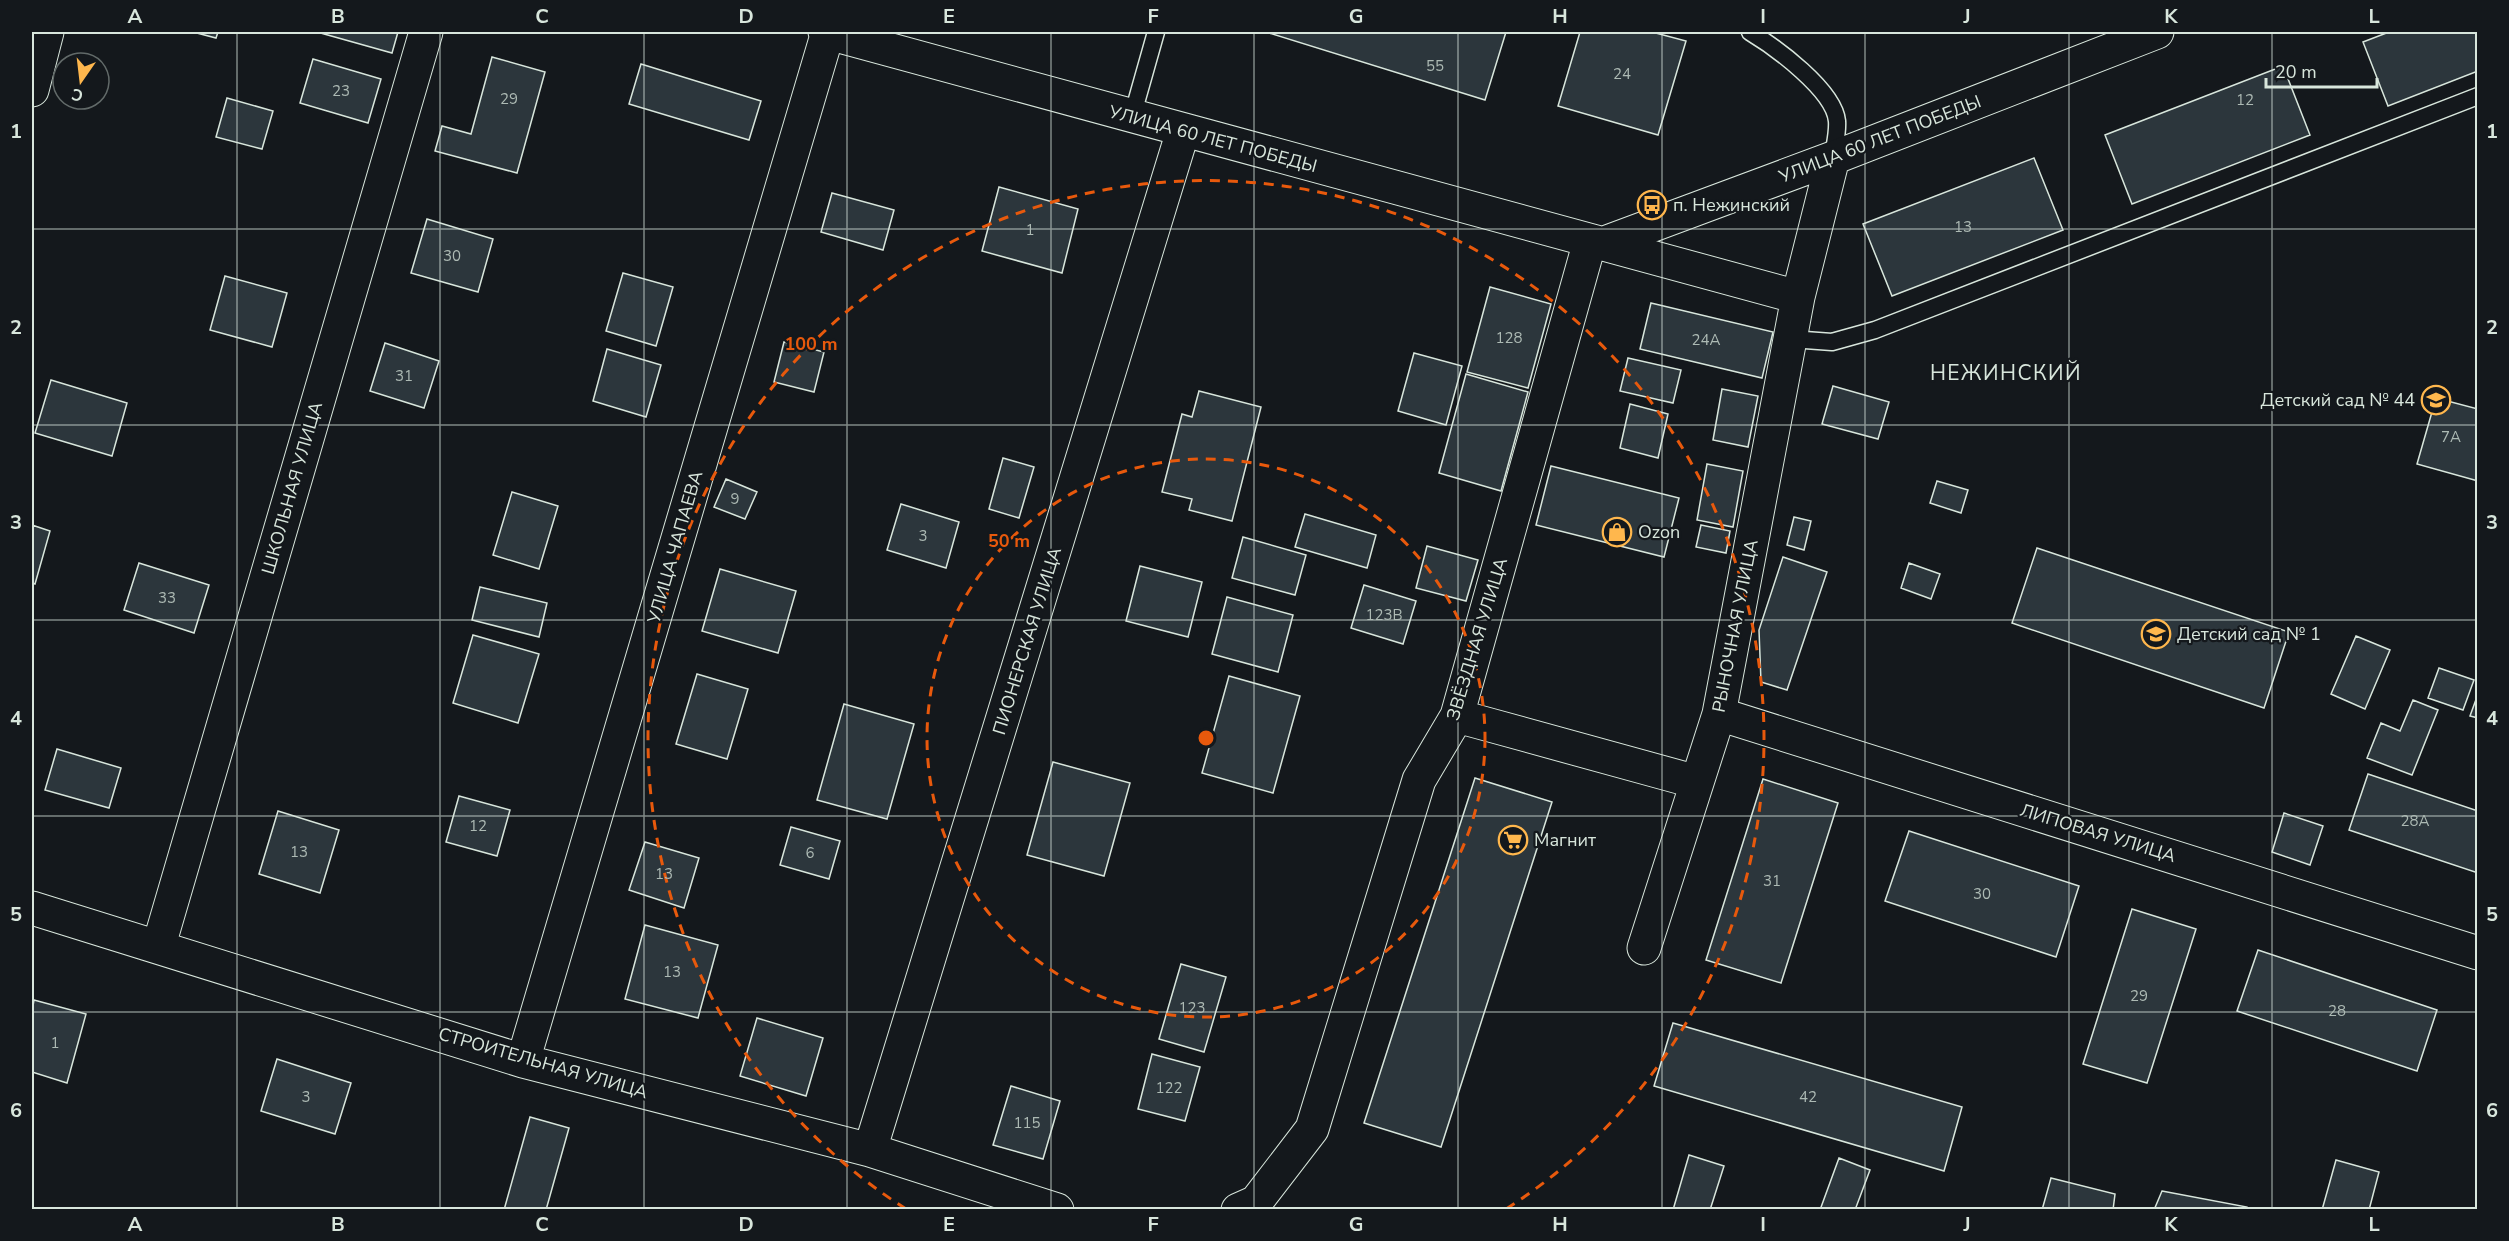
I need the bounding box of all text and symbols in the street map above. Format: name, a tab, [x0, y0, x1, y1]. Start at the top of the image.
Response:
text: A	[128, 3, 143, 30]
text: B	[331, 3, 345, 30]
text: C	[535, 3, 549, 30]
text: D	[738, 3, 754, 30]
text: E	[943, 3, 955, 30]
text: F	[1147, 3, 1159, 30]
text: G	[1349, 3, 1363, 30]
text: H	[1552, 3, 1568, 30]
text: I	[1760, 3, 1766, 30]
text: J	[1962, 3, 1971, 30]
text: K	[2164, 3, 2178, 30]
text: L	[2368, 3, 2380, 30]
north arrow	[51, 51, 111, 111]
scale bar	[2266, 51, 2377, 89]
house number: 55	[1426, 56, 1444, 76]
text: 20 m	[2275, 60, 2317, 84]
house number: 24	[1613, 64, 1631, 84]
house number: 23	[332, 81, 350, 101]
text: С	[70, 83, 86, 107]
house number: 29	[500, 89, 518, 109]
street label: УЛИЦА 60 ЛЕТ ПОБЕДЫ	[1775, 89, 1985, 189]
house number: 12	[2236, 90, 2254, 110]
street label: УЛИЦА 60 ЛЕТ ПОБЕДЫ	[1105, 99, 1320, 178]
text: 1	[10, 118, 22, 145]
text: 1	[2486, 118, 2498, 145]
bus stop icon: п. Нежинский	[1636, 189, 1668, 221]
place label: п. Нежинский	[1673, 193, 1790, 217]
house number: 13	[1954, 217, 1972, 237]
house number: 1	[1025, 220, 1035, 240]
house number: 30	[443, 246, 461, 266]
text: 2	[10, 314, 22, 341]
text: 2	[2486, 314, 2498, 341]
house number: 128	[1495, 328, 1523, 348]
house number: 24А	[1692, 330, 1721, 350]
text: 100 m	[784, 332, 838, 356]
district label: НЕЖИНСКИЙ	[1930, 359, 2082, 387]
house number: 31	[395, 366, 413, 386]
school or university icon: Детский сад № 44	[2420, 384, 2452, 416]
place label: Детский сад № 44	[2261, 388, 2415, 412]
street label: ШКОЛЬНАЯ УЛИЦА	[256, 399, 328, 577]
house number: 7А	[2441, 427, 2461, 447]
street label: УЛИЦА ЧАПАЕВА	[641, 468, 708, 627]
house number: 9	[730, 489, 740, 509]
text: 3	[10, 509, 22, 536]
text: 3	[2486, 509, 2498, 536]
shop icon: Ozon	[1601, 516, 1633, 548]
place label: Ozon	[1638, 520, 1680, 544]
house number: 3	[918, 526, 928, 546]
text: 50 m	[988, 529, 1030, 553]
street label: РЫНОЧНАЯ УЛИЦА	[1706, 538, 1764, 714]
street label: ПИОНЕРСКАЯ УЛИЦА	[987, 544, 1067, 738]
street label: ЗВЁЗДНАЯ УЛИЦА	[1441, 555, 1513, 723]
house number: 33	[158, 588, 176, 608]
house number: 123В	[1365, 605, 1403, 625]
school or university icon: Детский сад № 1	[2140, 618, 2172, 650]
place label: Детский сад № 1	[2177, 622, 2321, 646]
text: 4	[10, 705, 22, 732]
text: 4	[2486, 705, 2498, 732]
centre of rings	[1196, 728, 1216, 748]
street label: ЛИПОВАЯ УЛИЦА	[2017, 798, 2179, 868]
house number: 28А	[2401, 811, 2430, 831]
house number: 12	[469, 816, 487, 836]
supermarket icon: Магнит	[1497, 824, 1529, 856]
place label: Магнит	[1534, 828, 1596, 852]
house number: 13	[290, 842, 308, 862]
house number: 6	[805, 843, 815, 863]
house number: 13	[655, 864, 673, 884]
house number: 31	[1763, 871, 1781, 891]
house number: 30	[1973, 884, 1991, 904]
text: 5	[10, 901, 22, 928]
text: 5	[2486, 901, 2498, 928]
house number: 13	[663, 962, 681, 982]
house number: 29	[2130, 986, 2148, 1006]
house number: 123	[1178, 998, 1206, 1018]
house number: 28	[2328, 1001, 2346, 1021]
street label: СТРОИТЕЛЬНАЯ УЛИЦА	[436, 1022, 650, 1104]
house number: 1	[50, 1033, 60, 1053]
house number: 122	[1155, 1078, 1183, 1098]
house number: 3	[301, 1087, 311, 1107]
house number: 42	[1799, 1087, 1817, 1107]
text: 6	[10, 1097, 22, 1124]
text: 6	[2486, 1097, 2498, 1124]
house number: 115	[1013, 1113, 1041, 1133]
text: A	[128, 1211, 143, 1238]
text: B	[331, 1211, 345, 1238]
text: C	[535, 1211, 549, 1238]
text: D	[738, 1211, 754, 1238]
text: E	[943, 1211, 955, 1238]
text: F	[1147, 1211, 1159, 1238]
text: G	[1349, 1211, 1363, 1238]
text: H	[1552, 1211, 1568, 1238]
text: I	[1760, 1211, 1766, 1238]
text: J	[1962, 1211, 1971, 1238]
text: K	[2164, 1211, 2178, 1238]
text: L	[2368, 1211, 2380, 1238]

